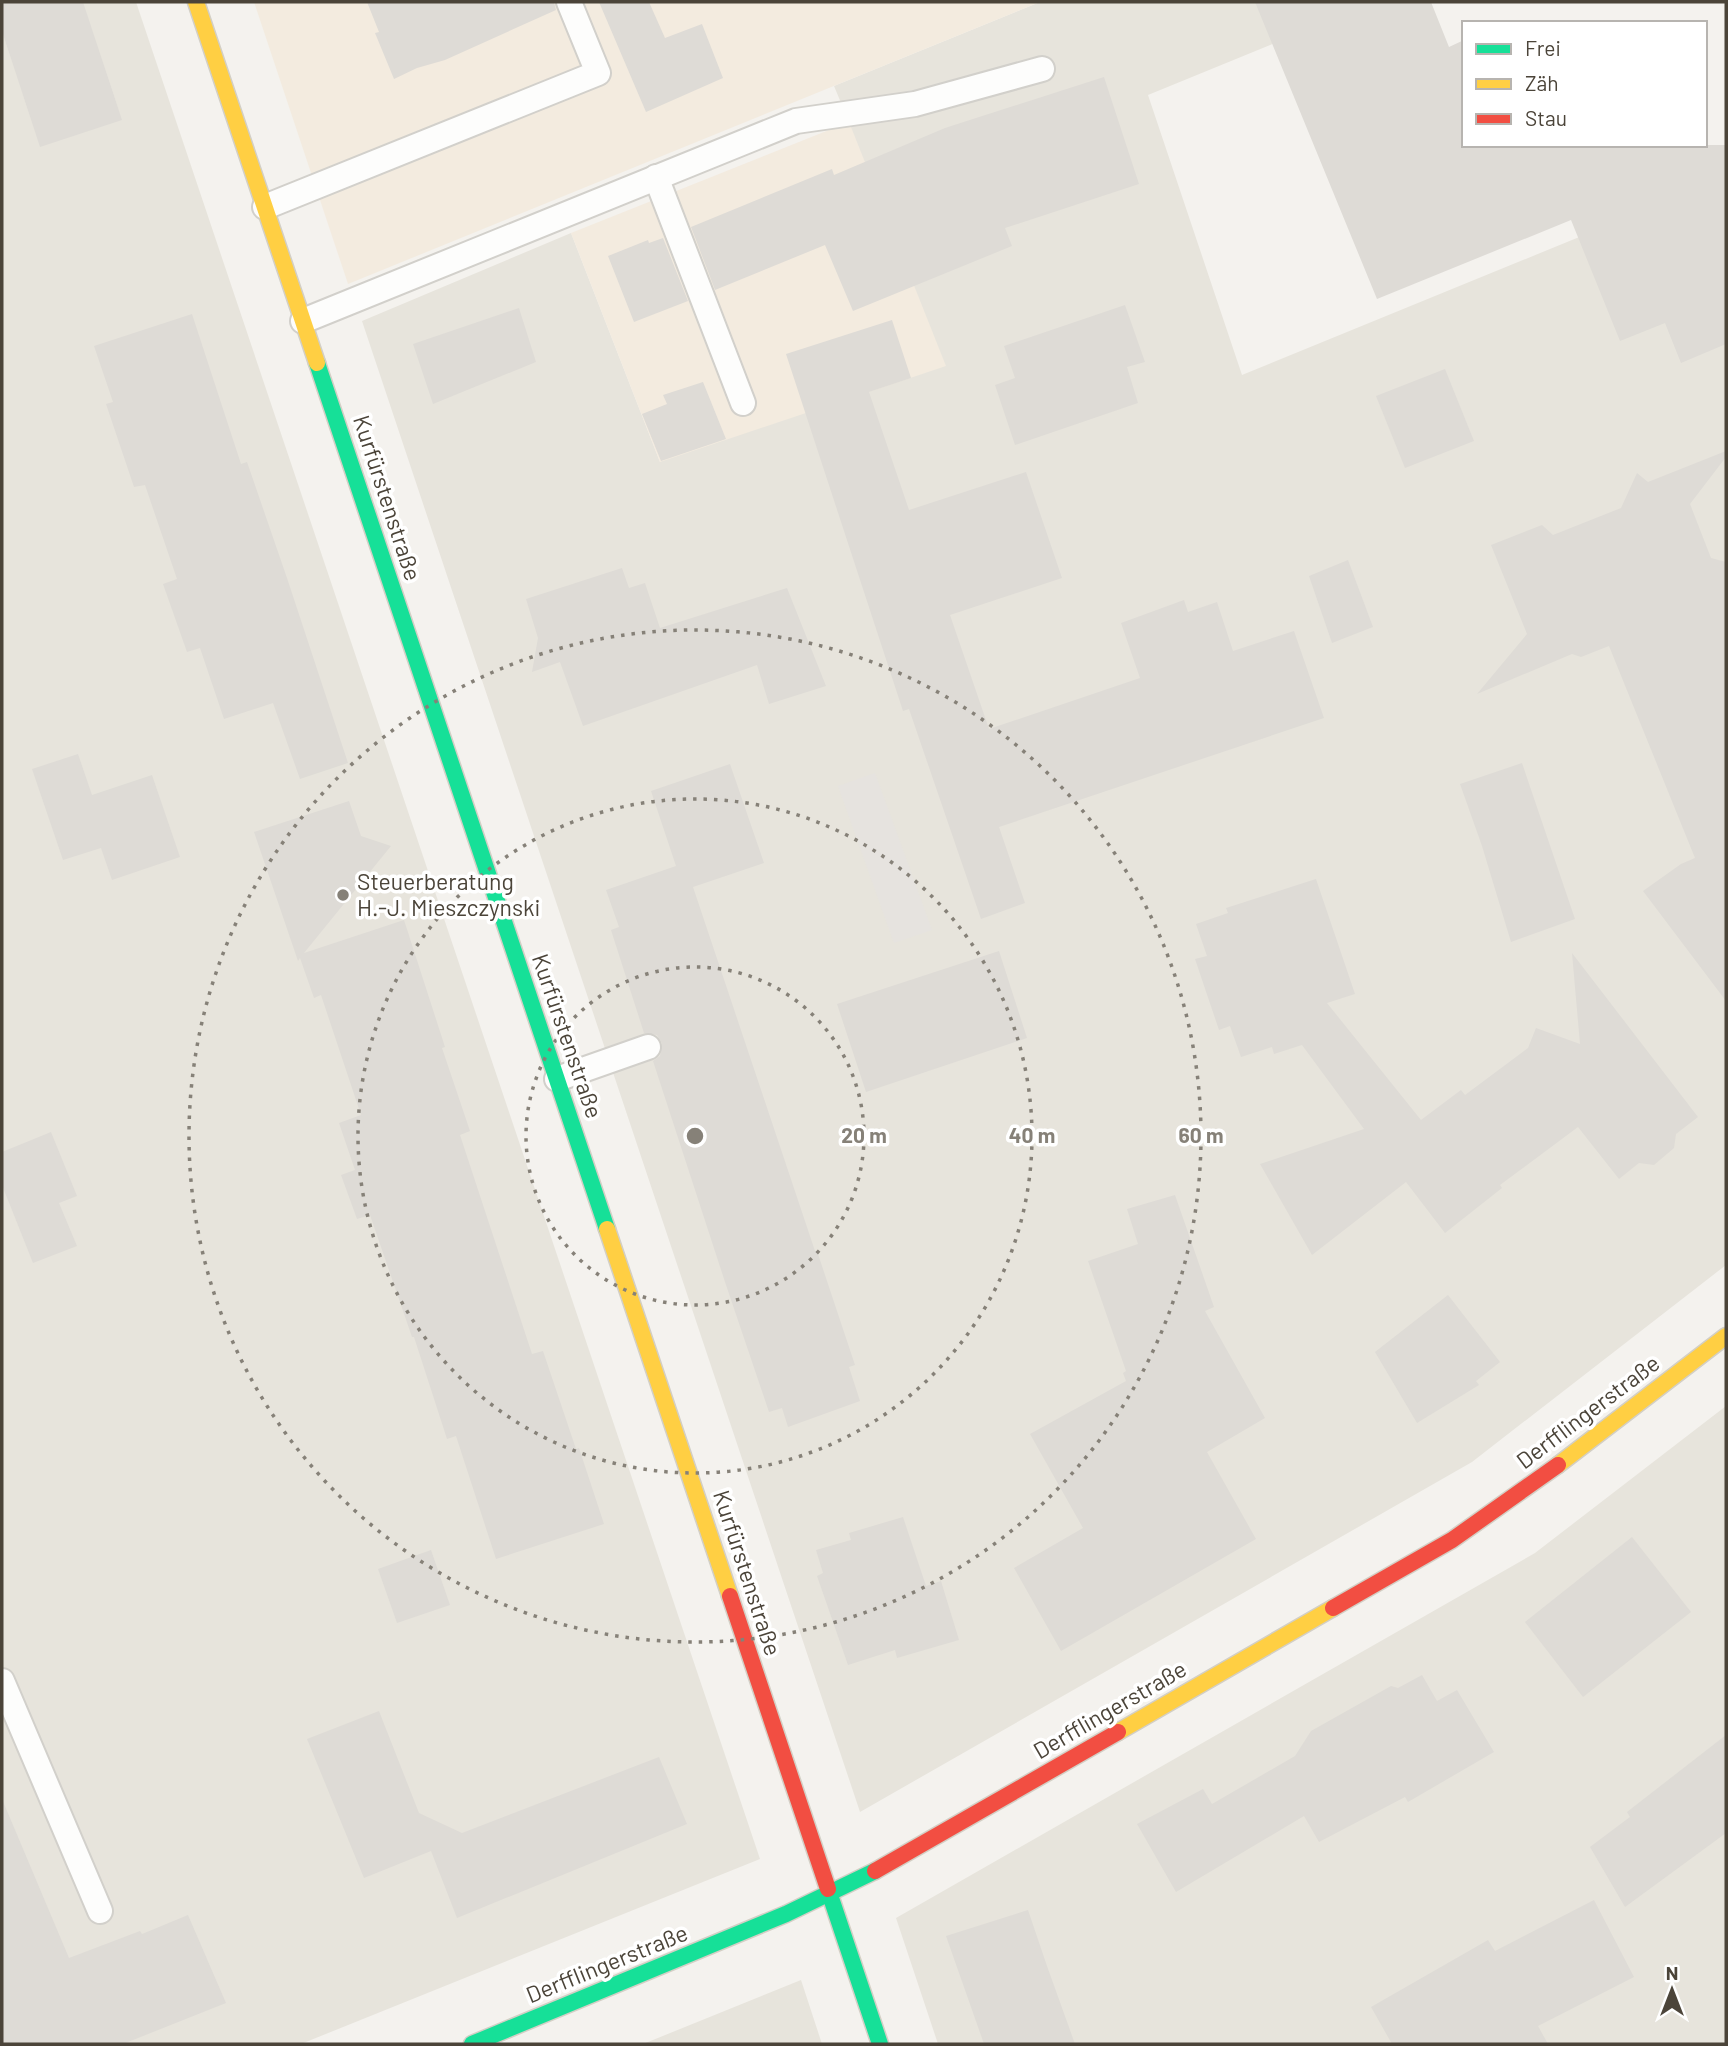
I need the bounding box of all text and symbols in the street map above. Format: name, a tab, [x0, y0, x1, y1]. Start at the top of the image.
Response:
legend	[1462, 21, 1707, 147]
text: Frei	[1525, 35, 1561, 60]
text: Zäh	[1525, 70, 1559, 95]
text: Stau	[1525, 105, 1567, 130]
street label: Kurfürstenstraße	[348, 411, 428, 584]
place label: Steuerberatung H.-J. Mieszczynski	[357, 867, 540, 921]
marker: Steuerberatung H.-J. Mieszczynski	[335, 887, 351, 903]
street label: Kurfürstenstraße	[527, 950, 609, 1122]
text: 20 m	[841, 1122, 887, 1147]
text: 40 m	[1009, 1122, 1055, 1147]
text: 60 m	[1179, 1122, 1223, 1147]
centre of rings	[683, 1124, 707, 1148]
street label: Derfflingerstraße	[1510, 1348, 1665, 1474]
street label: Kurfürstenstraße	[708, 1486, 788, 1659]
street label: Derfflingerstraße	[1028, 1654, 1191, 1764]
street label: Derfflingerstraße	[522, 1918, 692, 2008]
north arrow	[1637, 1955, 1707, 2025]
text: N	[1666, 1961, 1678, 1984]

